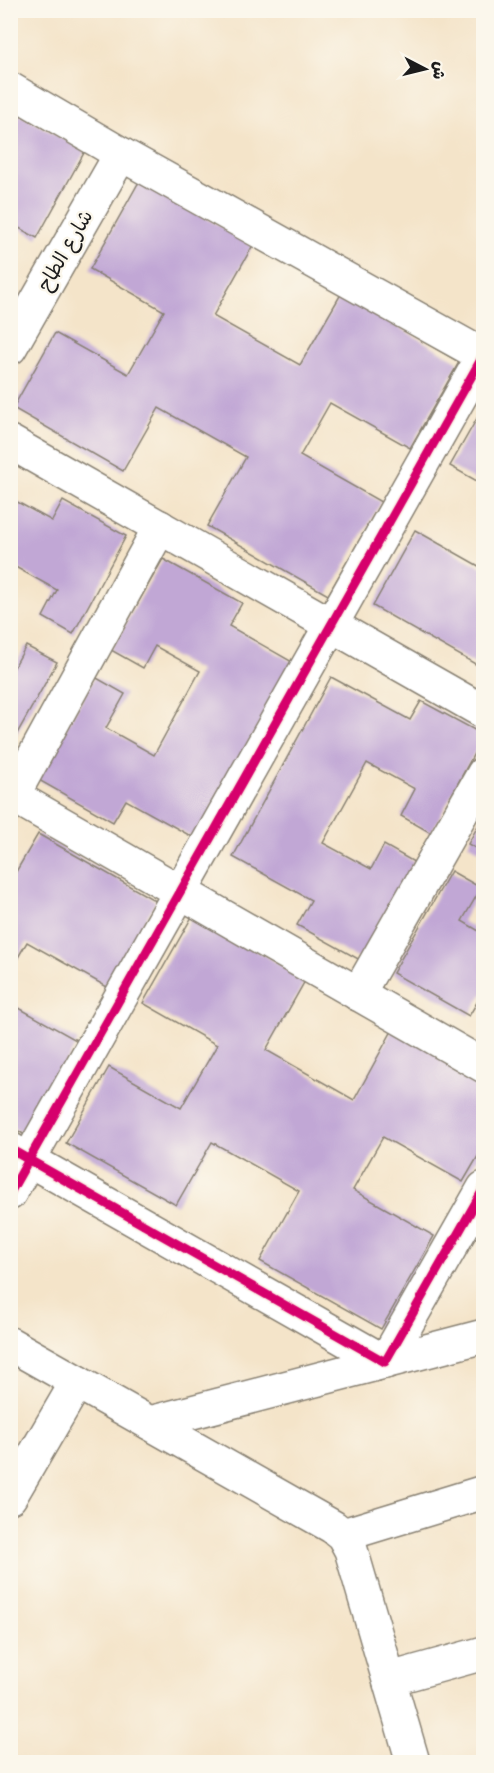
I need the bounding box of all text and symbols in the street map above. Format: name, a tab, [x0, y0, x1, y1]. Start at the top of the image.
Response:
north arrow	[395, 39, 455, 99]
text: ش	[427, 61, 450, 81]
street label: شارع الطاح	[32, 205, 100, 297]

